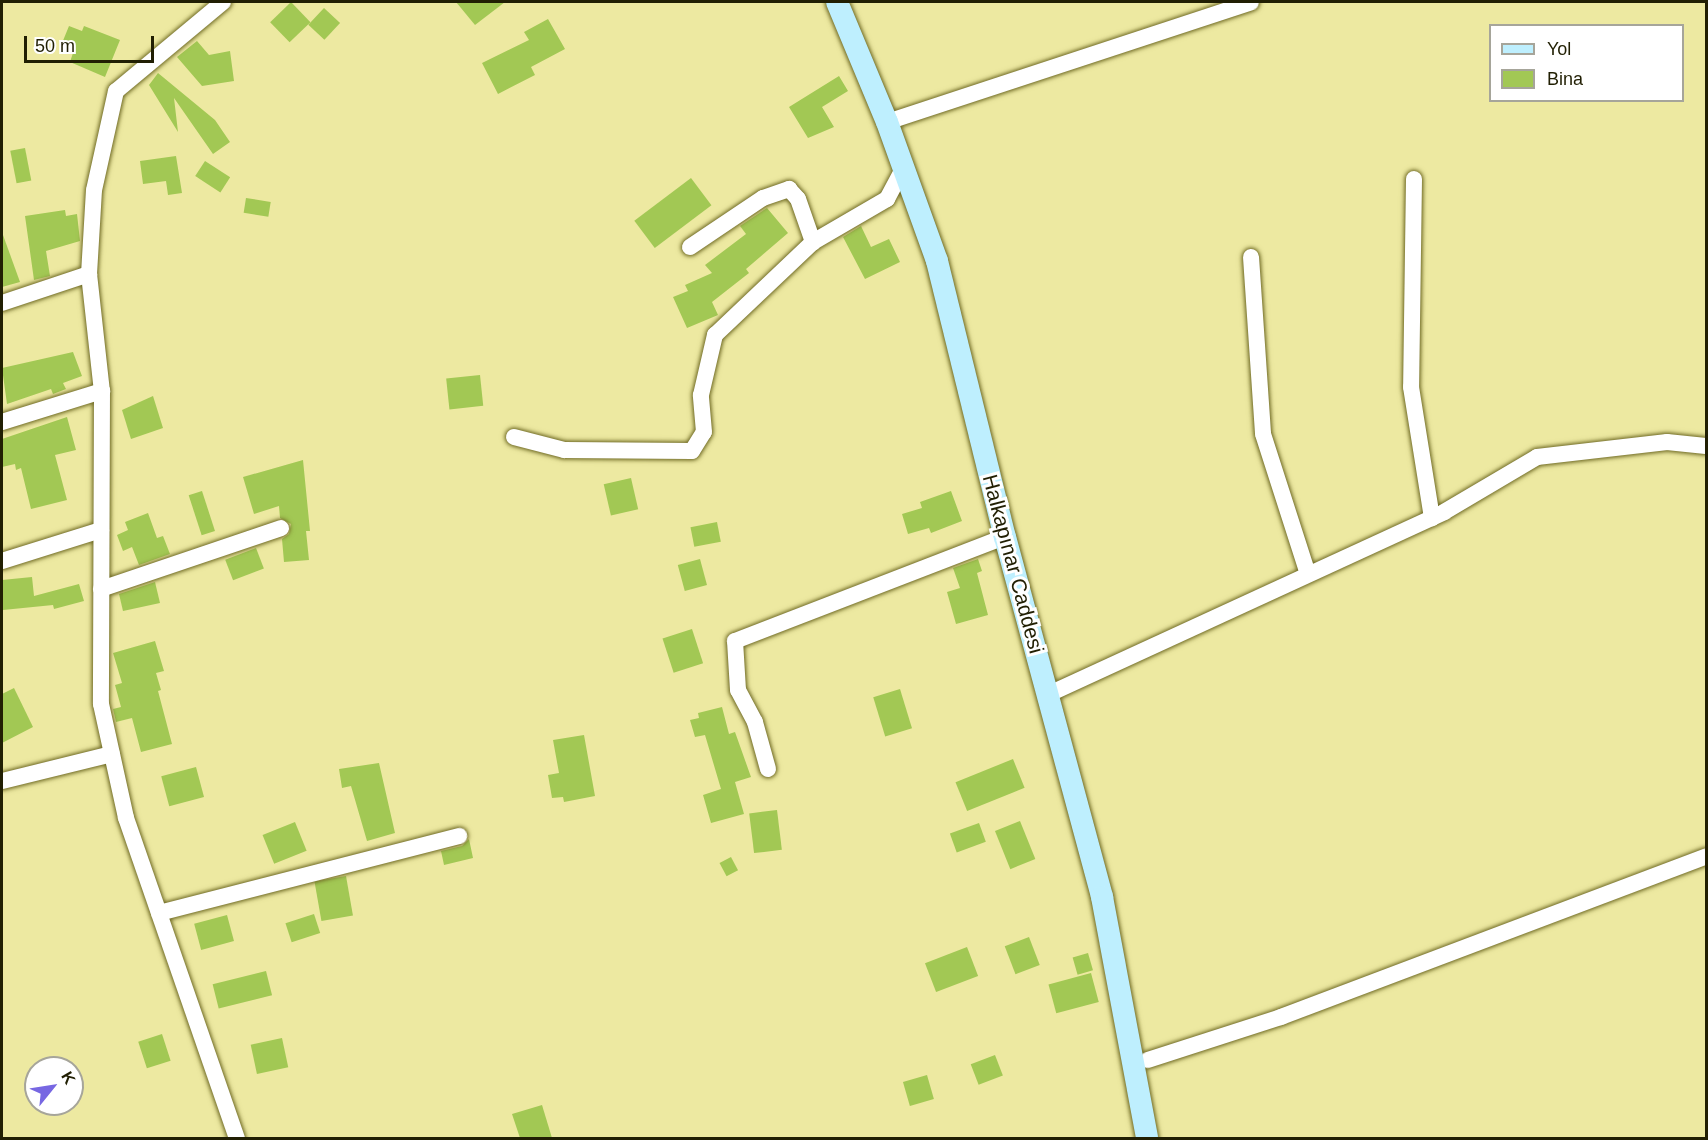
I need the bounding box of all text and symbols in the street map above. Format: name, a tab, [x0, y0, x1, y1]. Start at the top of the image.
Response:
scale bar	[27, 24, 158, 62]
legend	[1489, 24, 1684, 102]
text: 50 m	[35, 36, 75, 56]
text: Yol	[1547, 39, 1571, 59]
text: Bina	[1547, 69, 1583, 89]
street label: Halkapınar Caddesi	[977, 472, 1049, 656]
north arrow	[24, 1056, 84, 1116]
text: K	[58, 1068, 79, 1087]

